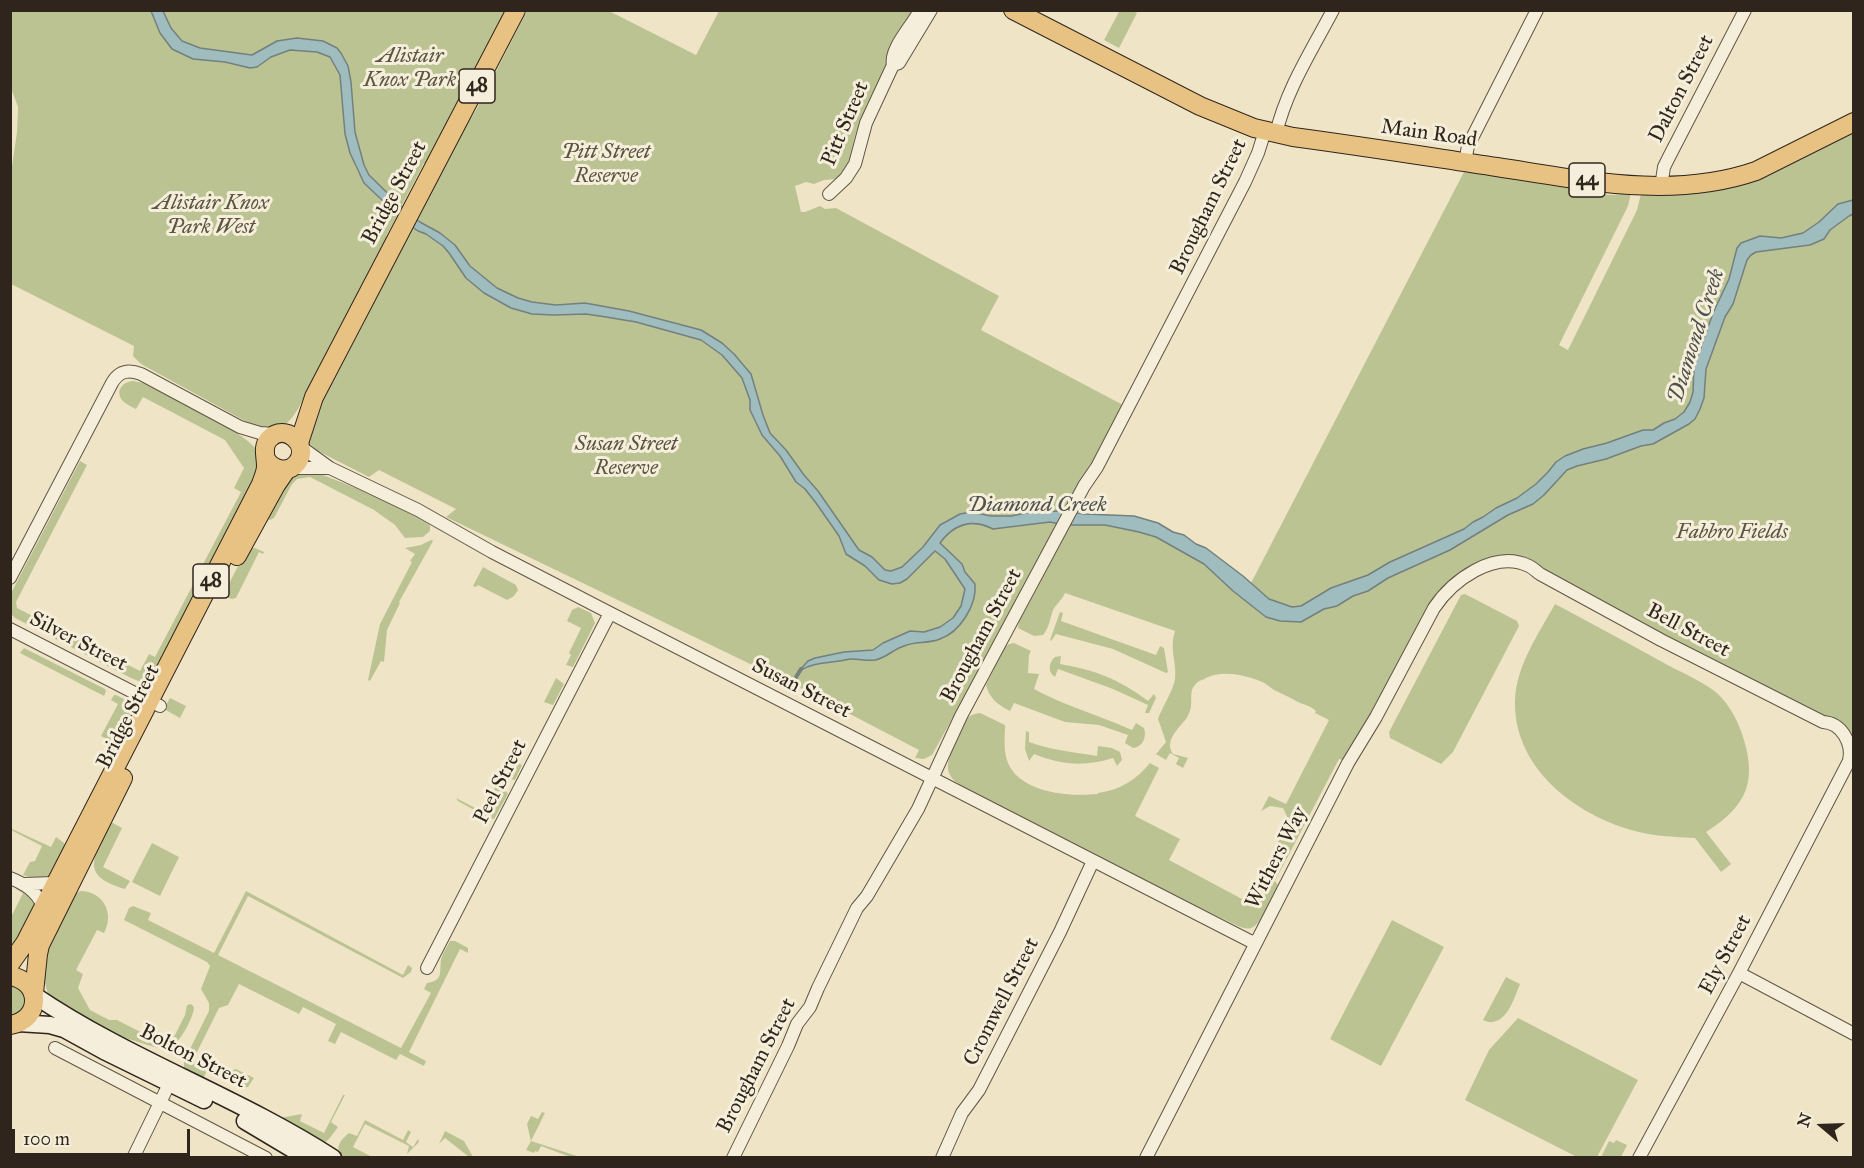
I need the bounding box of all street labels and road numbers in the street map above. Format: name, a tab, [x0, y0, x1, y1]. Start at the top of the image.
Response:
street label: Dalton Street	[1644, 31, 1720, 147]
road number: 48	[459, 69, 495, 103]
street label: Pitt Street	[817, 78, 875, 170]
street label: Main Road	[1379, 115, 1479, 153]
street label: Brougham Street	[1165, 135, 1253, 279]
street label: Bridge Street	[357, 137, 433, 249]
road number: 44	[1569, 163, 1605, 197]
road number: 48	[193, 564, 229, 598]
street label: Brougham Street	[936, 565, 1028, 707]
street label: Bell Street	[1642, 599, 1734, 663]
street label: Silver Street	[25, 607, 131, 677]
street label: Susan Street	[747, 653, 855, 725]
street label: Bridge Street	[92, 661, 166, 773]
street label: Peel Street	[469, 736, 533, 828]
street label: Withers Way	[1241, 803, 1313, 913]
street label: Ely Street	[1694, 911, 1758, 999]
street label: Cromwell Street	[959, 934, 1045, 1070]
street label: Brougham Street	[712, 994, 802, 1138]
street label: Bolton Street	[135, 1019, 251, 1095]

